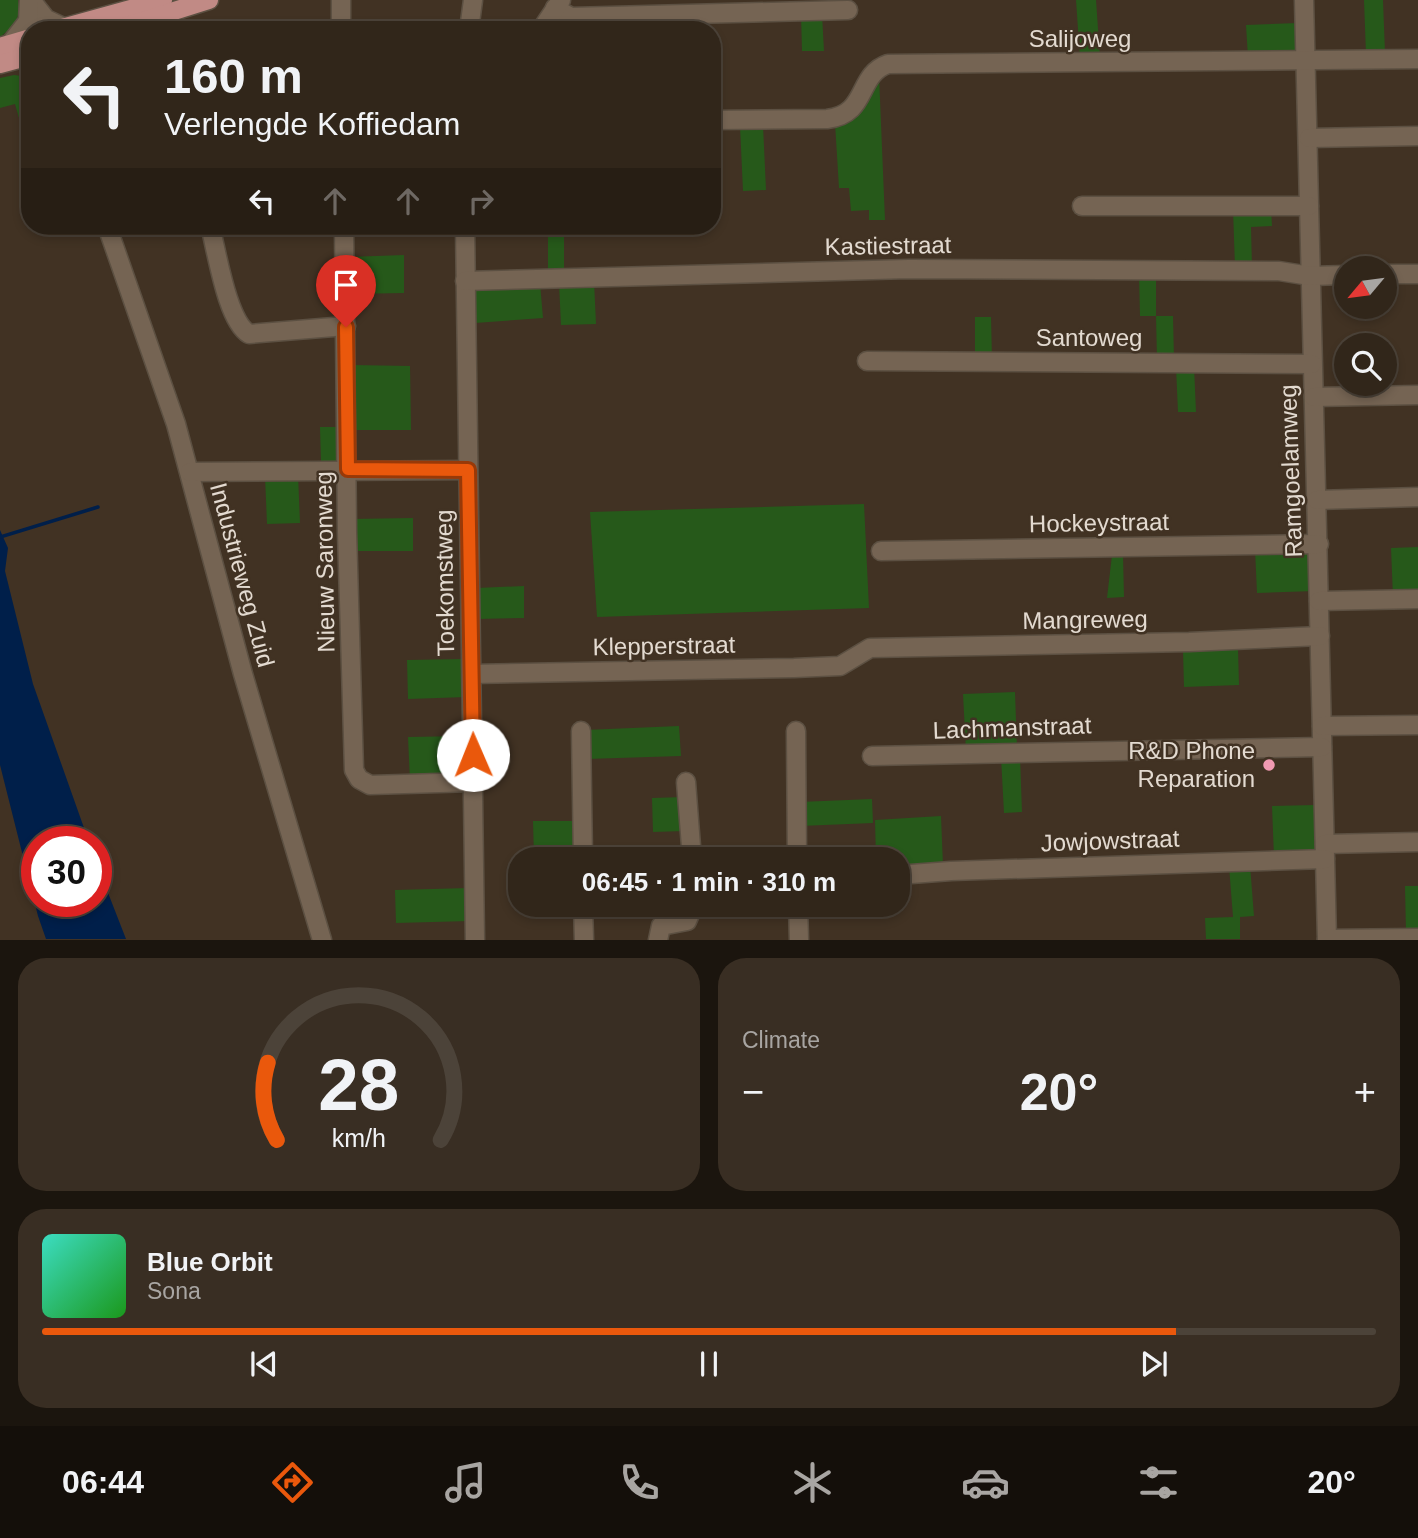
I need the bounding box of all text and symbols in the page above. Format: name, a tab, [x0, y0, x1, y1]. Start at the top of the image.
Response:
street label: Salijoweg	[1029, 25, 1131, 52]
icon: left	[49, 49, 140, 140]
text: 160 m	[164, 49, 303, 103]
text: Verlengde Koffiedam	[164, 106, 461, 142]
icon: left	[243, 182, 281, 220]
icon: ahead	[316, 182, 354, 220]
icon: ahead	[389, 182, 427, 220]
icon: right	[462, 182, 500, 220]
street label: Kastiestraat	[824, 231, 952, 260]
pin	[316, 255, 376, 327]
north arrow	[1334, 256, 1396, 318]
map controls	[1334, 256, 1397, 396]
icon: arrive	[327, 266, 365, 304]
street label: Santoweg	[1036, 324, 1142, 351]
button: search	[1334, 333, 1397, 396]
street label: Ramgoelamweg	[1274, 384, 1307, 558]
street label: Nieuw Saronweg	[309, 471, 340, 653]
street label: Industrieweg Zuid	[205, 480, 280, 670]
street label: Hockeystraat	[1029, 508, 1170, 537]
street label: Toekomstweg	[430, 509, 459, 657]
street label: Mangreweg	[1022, 605, 1148, 634]
street label: Klepperstraat	[592, 631, 736, 660]
street label: Lachmanstraat	[932, 711, 1092, 744]
position arrow	[436, 718, 510, 792]
place label: R&D Phone Reparation	[1128, 737, 1255, 792]
marker: R&D Phone Reparation	[1261, 757, 1277, 773]
street label: Jowjowstraat	[1040, 825, 1180, 856]
speed limit sign: 30	[21, 826, 112, 917]
text: 06:45 · 1 min · 310 m	[582, 867, 836, 897]
text: Climate	[742, 1027, 820, 1053]
text: 28	[319, 1045, 399, 1126]
text: 20°	[1020, 1063, 1098, 1121]
text: −	[742, 1071, 764, 1113]
text: +	[1354, 1071, 1376, 1113]
text: km/h	[332, 1124, 386, 1152]
text: Blue Orbit	[147, 1247, 273, 1277]
text: Sona	[147, 1278, 201, 1304]
icon: previous	[245, 1345, 283, 1383]
icon: pause	[690, 1345, 728, 1383]
icon: next	[1135, 1345, 1173, 1383]
icon: directions	[268, 1458, 317, 1507]
icon: music	[441, 1458, 490, 1507]
icon: phone	[615, 1458, 664, 1507]
icon: climate	[788, 1458, 837, 1507]
icon: car	[961, 1458, 1010, 1507]
icon: filters	[1134, 1458, 1183, 1507]
text: 06:44	[62, 1464, 144, 1500]
text: 20°	[1307, 1464, 1356, 1500]

